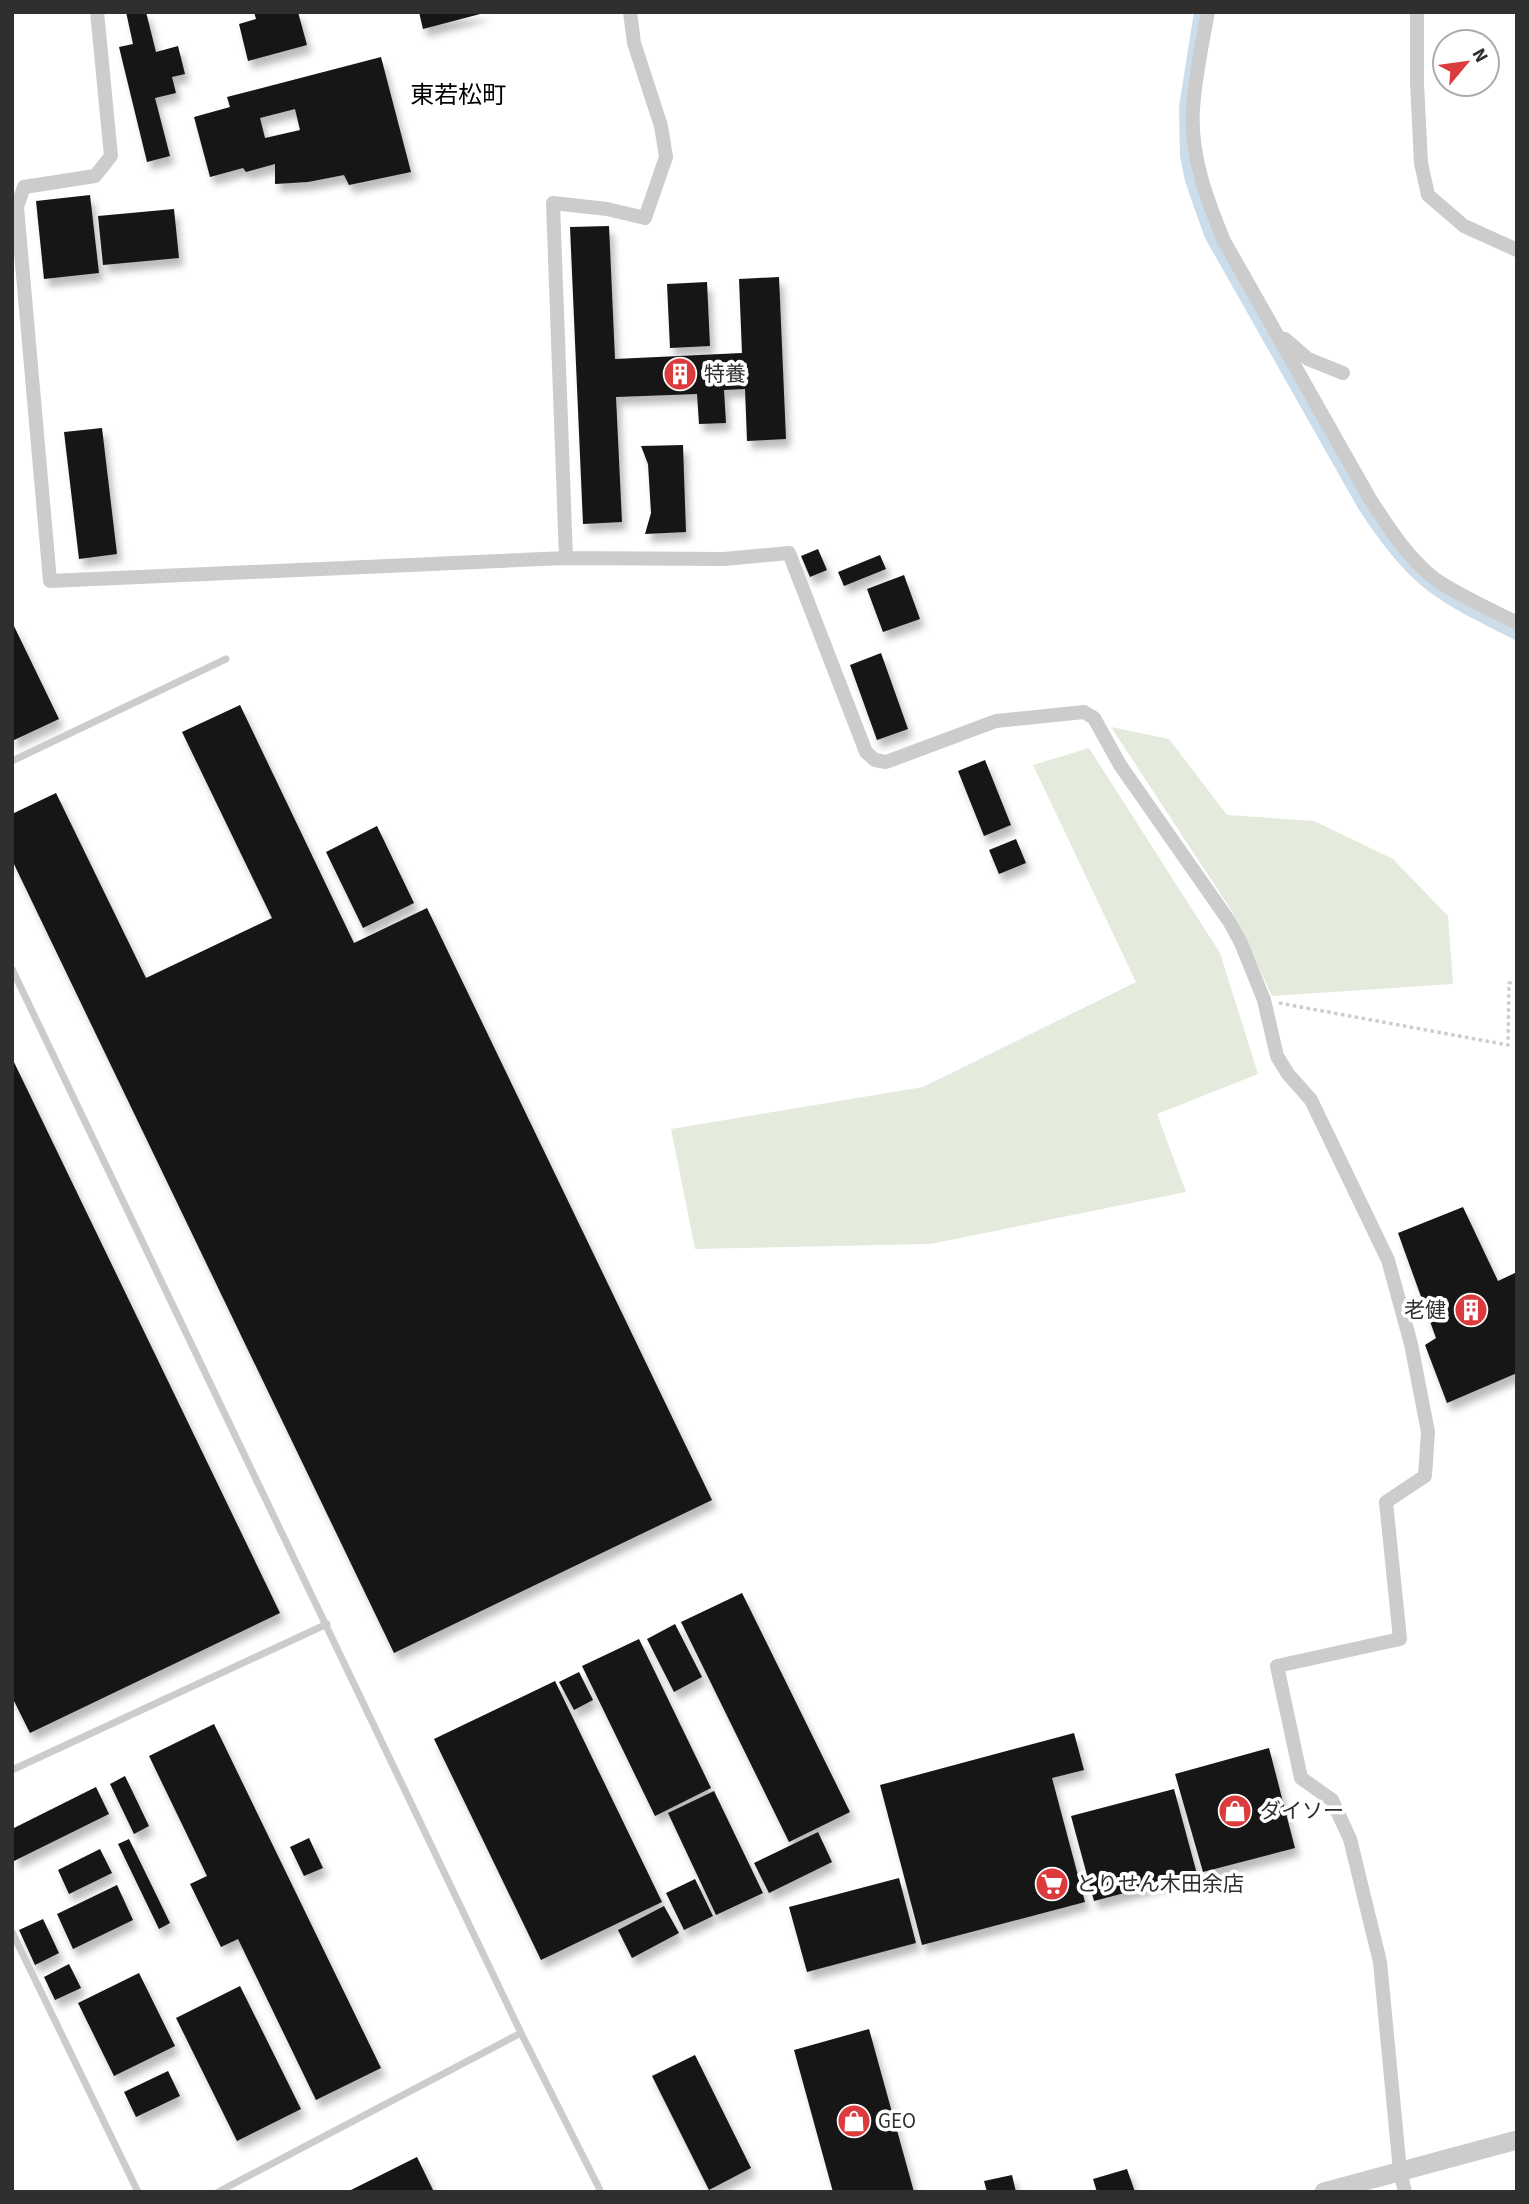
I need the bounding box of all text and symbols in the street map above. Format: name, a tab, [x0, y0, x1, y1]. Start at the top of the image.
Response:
north arrow	[1431, 28, 1501, 98]
text: N	[1465, 43, 1494, 68]
district label: 東若松町	[410, 78, 506, 113]
building icon: 特養	[661, 355, 699, 393]
place label: 特養	[704, 359, 746, 389]
building icon: 老健	[1452, 1291, 1490, 1329]
place label: 老健	[1404, 1295, 1446, 1325]
shop icon: ダイソー	[1216, 1792, 1254, 1830]
place label: ダイソー	[1260, 1796, 1344, 1826]
supermarket icon: とりせん木田余店	[1033, 1865, 1071, 1903]
place label: とりせん木田余店	[1076, 1869, 1244, 1899]
shop icon: GEO	[835, 2102, 873, 2140]
place label: GEO	[878, 2106, 916, 2136]

